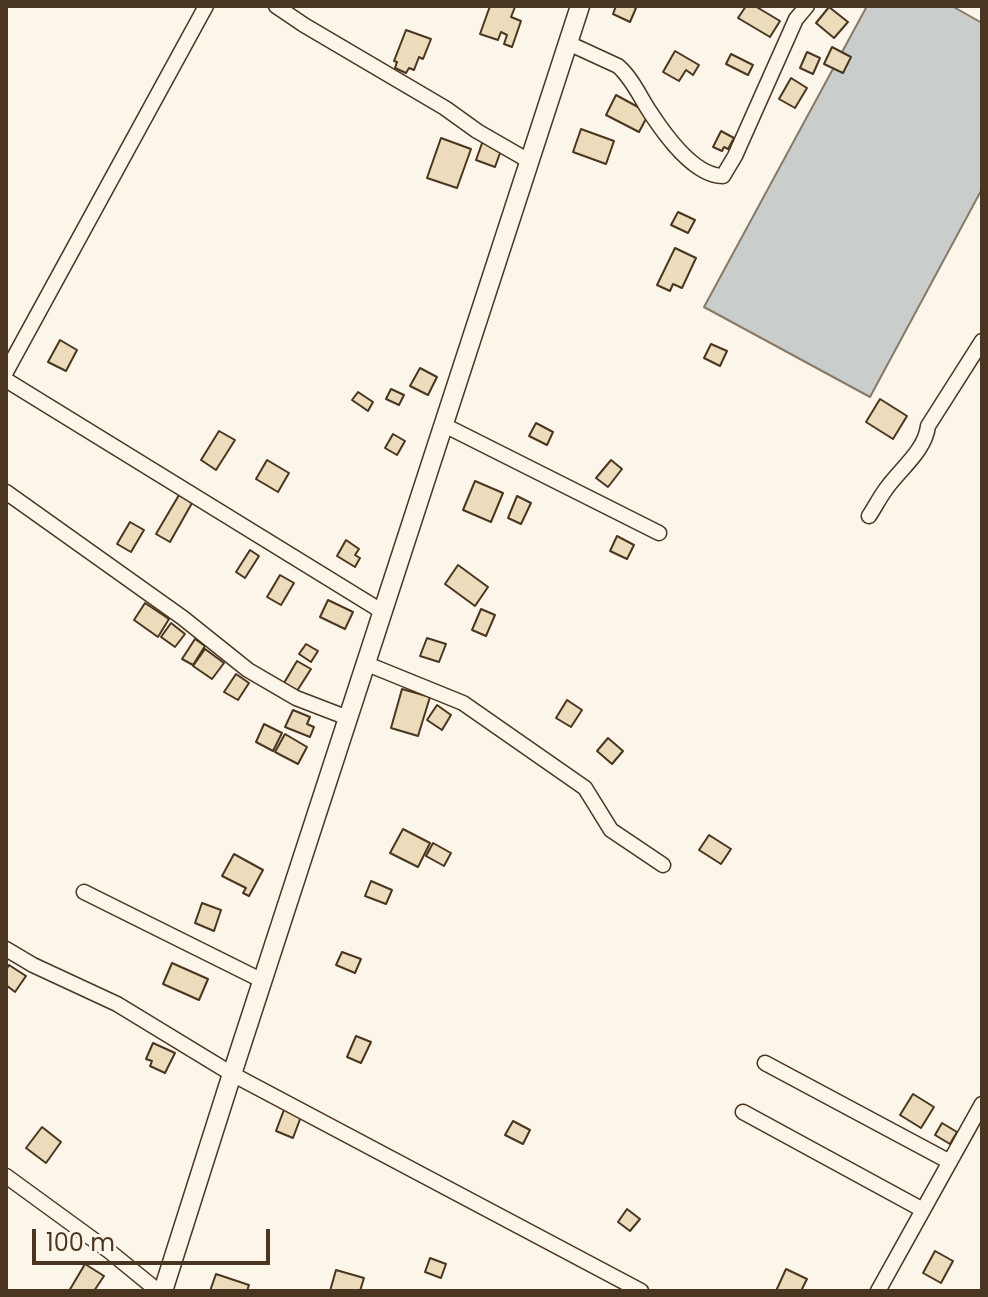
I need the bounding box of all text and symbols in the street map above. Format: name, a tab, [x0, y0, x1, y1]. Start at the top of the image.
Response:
scale bar	[36, 1213, 274, 1263]
text: 100 m	[46, 1226, 115, 1259]

